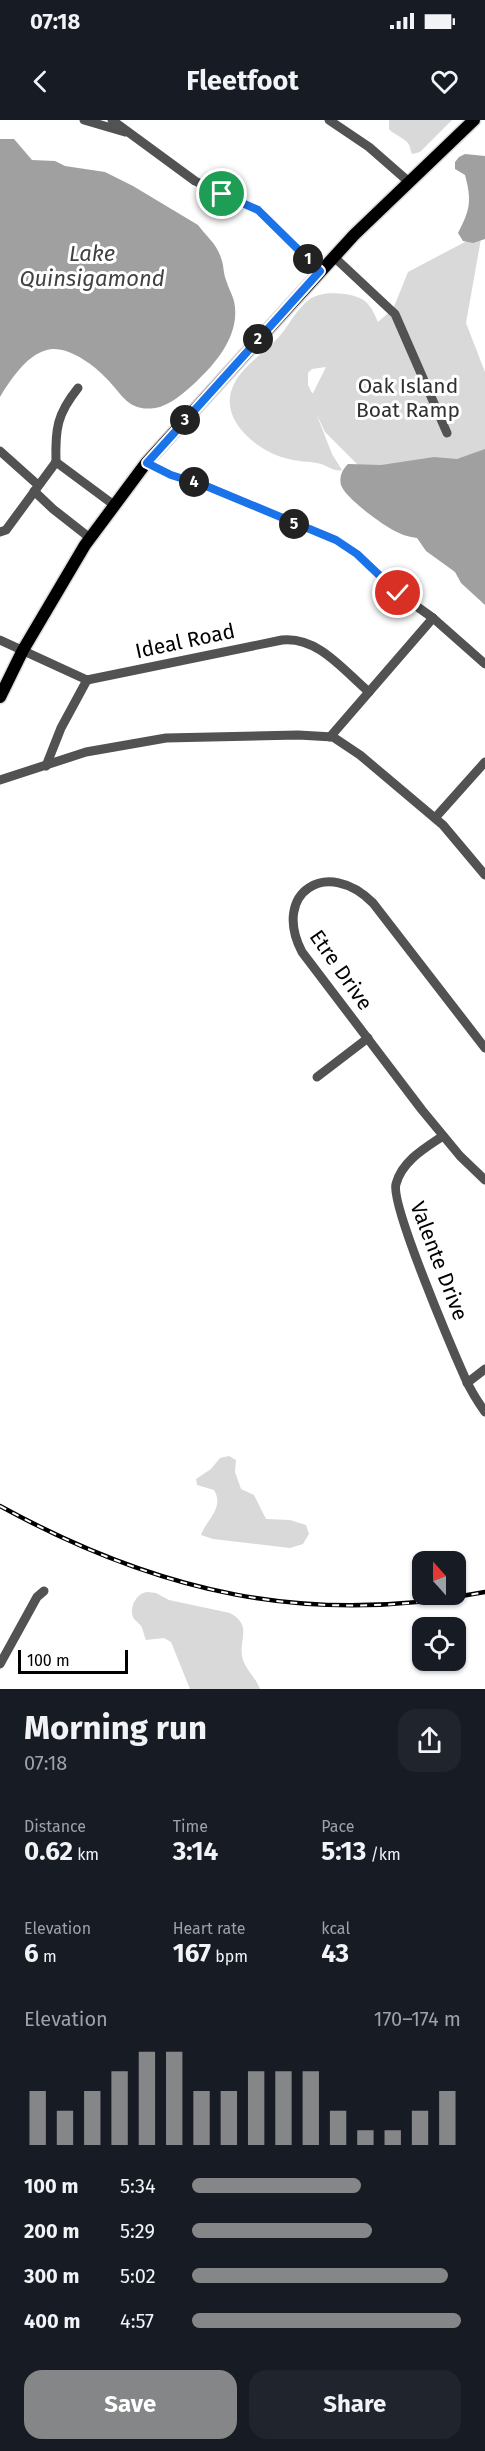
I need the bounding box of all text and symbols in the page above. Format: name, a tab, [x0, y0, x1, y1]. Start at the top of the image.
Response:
text: 07:18	[30, 8, 80, 35]
icon: back	[24, 65, 57, 98]
text: Fleetfoot	[186, 65, 299, 97]
icon: heart	[428, 65, 461, 98]
pin	[196, 168, 247, 219]
icon: arrive	[205, 177, 238, 210]
water label: Lake Quinsigamond	[19, 240, 165, 292]
pin: 1	[293, 244, 323, 274]
text: 1	[304, 249, 312, 268]
pin: 2	[243, 324, 273, 354]
text: 2	[254, 329, 262, 348]
park label: Oak Island Boat Ramp	[356, 373, 460, 423]
pin: 3	[170, 405, 200, 435]
text: 3	[181, 410, 189, 429]
pin: 4	[179, 467, 209, 497]
text: 4	[189, 472, 199, 491]
pin: 5	[279, 509, 309, 539]
text: 5	[290, 514, 298, 533]
pin	[372, 567, 423, 618]
icon: check	[381, 576, 414, 609]
street label: Ideal Road	[133, 618, 237, 664]
street label: Etre Drive	[304, 925, 378, 1015]
street label: Valente Drive	[404, 1198, 474, 1324]
north arrow	[412, 1551, 466, 1605]
map controls	[412, 1551, 466, 1671]
button: locate	[412, 1617, 466, 1671]
scale bar	[18, 1647, 128, 1674]
text: 100 m	[27, 1651, 70, 1670]
text: Morning run	[24, 1708, 207, 1748]
button: share	[398, 1709, 461, 1772]
text: 07:18	[24, 1751, 67, 1775]
text: Distance	[24, 1817, 86, 1836]
text: Time	[173, 1817, 208, 1836]
text: Pace	[321, 1817, 355, 1836]
text: 0.62	[24, 1836, 73, 1867]
text: 3:14	[173, 1836, 218, 1867]
text: 5:13	[321, 1836, 366, 1867]
text: km	[73, 1845, 99, 1864]
text: /km	[366, 1845, 401, 1864]
text: Elevation	[24, 1919, 91, 1938]
text: Heart rate	[173, 1919, 246, 1938]
text: kcal	[321, 1919, 350, 1938]
text: 6	[24, 1938, 39, 1969]
text: 167	[173, 1938, 211, 1969]
text: 43	[321, 1938, 349, 1969]
text: m	[39, 1947, 57, 1966]
text: bpm	[211, 1947, 248, 1966]
text: Elevation	[24, 2007, 108, 2031]
text: 170–174 m	[374, 2007, 461, 2031]
text: 100 m	[24, 2174, 78, 2198]
text: 5:34	[120, 2174, 156, 2198]
text: 200 m	[24, 2219, 79, 2243]
text: 5:29	[120, 2219, 155, 2243]
text: 300 m	[24, 2264, 79, 2288]
text: 5:02	[120, 2264, 156, 2288]
text: 400 m	[24, 2309, 80, 2333]
text: 4:57	[120, 2309, 154, 2333]
button: Save	[24, 2370, 237, 2439]
button: Share	[249, 2370, 461, 2439]

